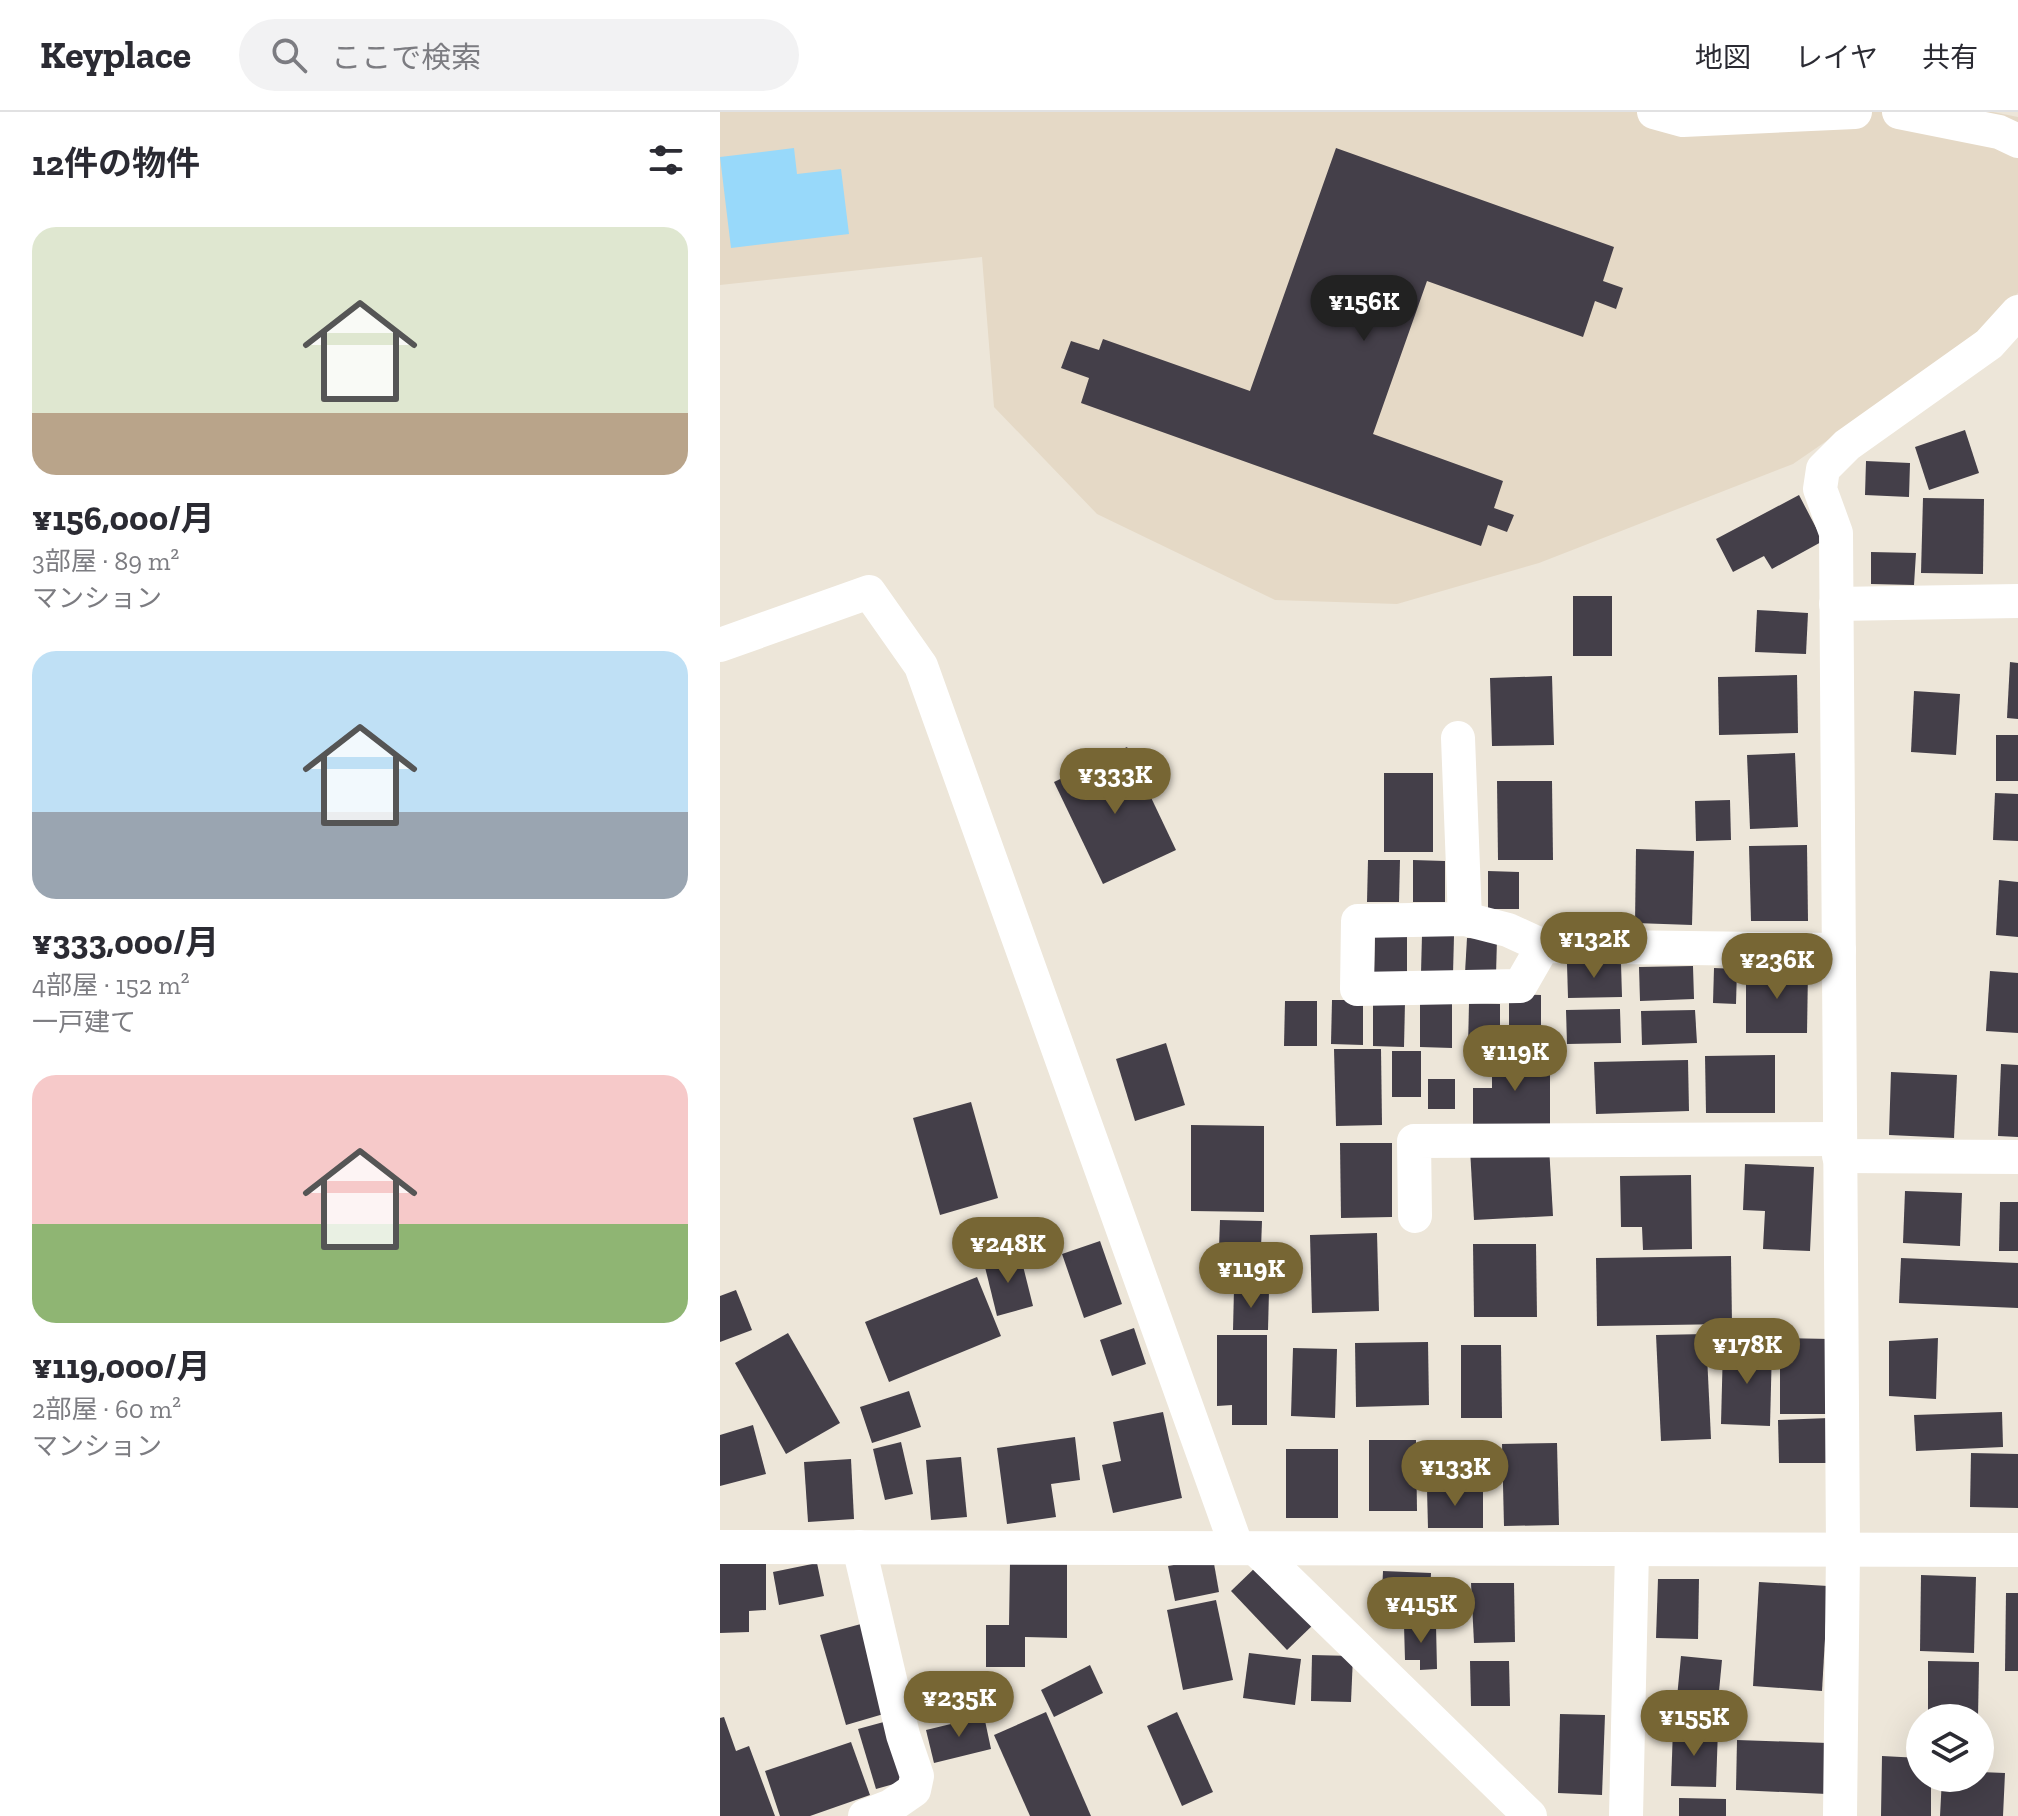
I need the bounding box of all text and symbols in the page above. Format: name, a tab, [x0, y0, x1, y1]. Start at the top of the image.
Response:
search box	[239, 19, 799, 91]
text: Keyplace	[40, 32, 191, 78]
icon: search	[267, 33, 311, 77]
text: ここで検索	[331, 40, 481, 76]
text: 地図	[1695, 41, 1751, 74]
text: レイヤ	[1795, 41, 1878, 74]
text: 共有	[1922, 41, 1978, 74]
icon: filters	[644, 138, 688, 182]
text: 12件の物件	[32, 143, 200, 184]
pin: ¥156K	[1308, 275, 1420, 343]
icon: home	[288, 279, 432, 423]
text: ¥156K	[1328, 285, 1400, 317]
text: ¥156,000/月	[32, 498, 215, 539]
text: 3部屋 · 89 m²	[32, 545, 179, 577]
text: マンション	[32, 582, 162, 614]
icon: home	[288, 703, 432, 847]
pin: ¥333K	[1059, 748, 1171, 816]
text: ¥333K	[1078, 758, 1152, 790]
pin: ¥132K	[1538, 912, 1650, 980]
text: ¥333,000/月	[32, 922, 219, 963]
text: ¥132K	[1558, 922, 1630, 954]
pin: ¥236K	[1721, 933, 1833, 1001]
text: ¥236K	[1740, 943, 1814, 975]
text: 4部屋 · 152 m²	[32, 969, 190, 1001]
text: 一戸建て	[32, 1006, 136, 1038]
pin: ¥119K	[1459, 1025, 1571, 1093]
text: ¥119K	[1481, 1035, 1549, 1067]
icon: home	[288, 1127, 432, 1271]
pin: ¥248K	[952, 1217, 1064, 1285]
text: ¥248K	[970, 1227, 1046, 1259]
pin: ¥119K	[1195, 1242, 1307, 1310]
text: ¥119K	[1217, 1252, 1285, 1284]
pin: ¥178K	[1691, 1318, 1803, 1386]
text: ¥178K	[1712, 1328, 1782, 1360]
text: ¥119,000/月	[32, 1346, 211, 1387]
text: 2部屋 · 60 m²	[32, 1393, 181, 1425]
text: マンション	[32, 1430, 162, 1462]
pin: ¥133K	[1399, 1440, 1511, 1508]
text: ¥133K	[1419, 1450, 1491, 1482]
pin: ¥415K	[1365, 1577, 1477, 1645]
text: ¥415K	[1385, 1587, 1457, 1619]
pin: ¥235K	[903, 1671, 1015, 1739]
text: ¥235K	[922, 1681, 996, 1713]
pin: ¥155K	[1638, 1690, 1750, 1758]
text: ¥155K	[1659, 1700, 1729, 1732]
map controls	[1906, 1704, 1994, 1792]
button: layers	[1906, 1704, 1994, 1792]

